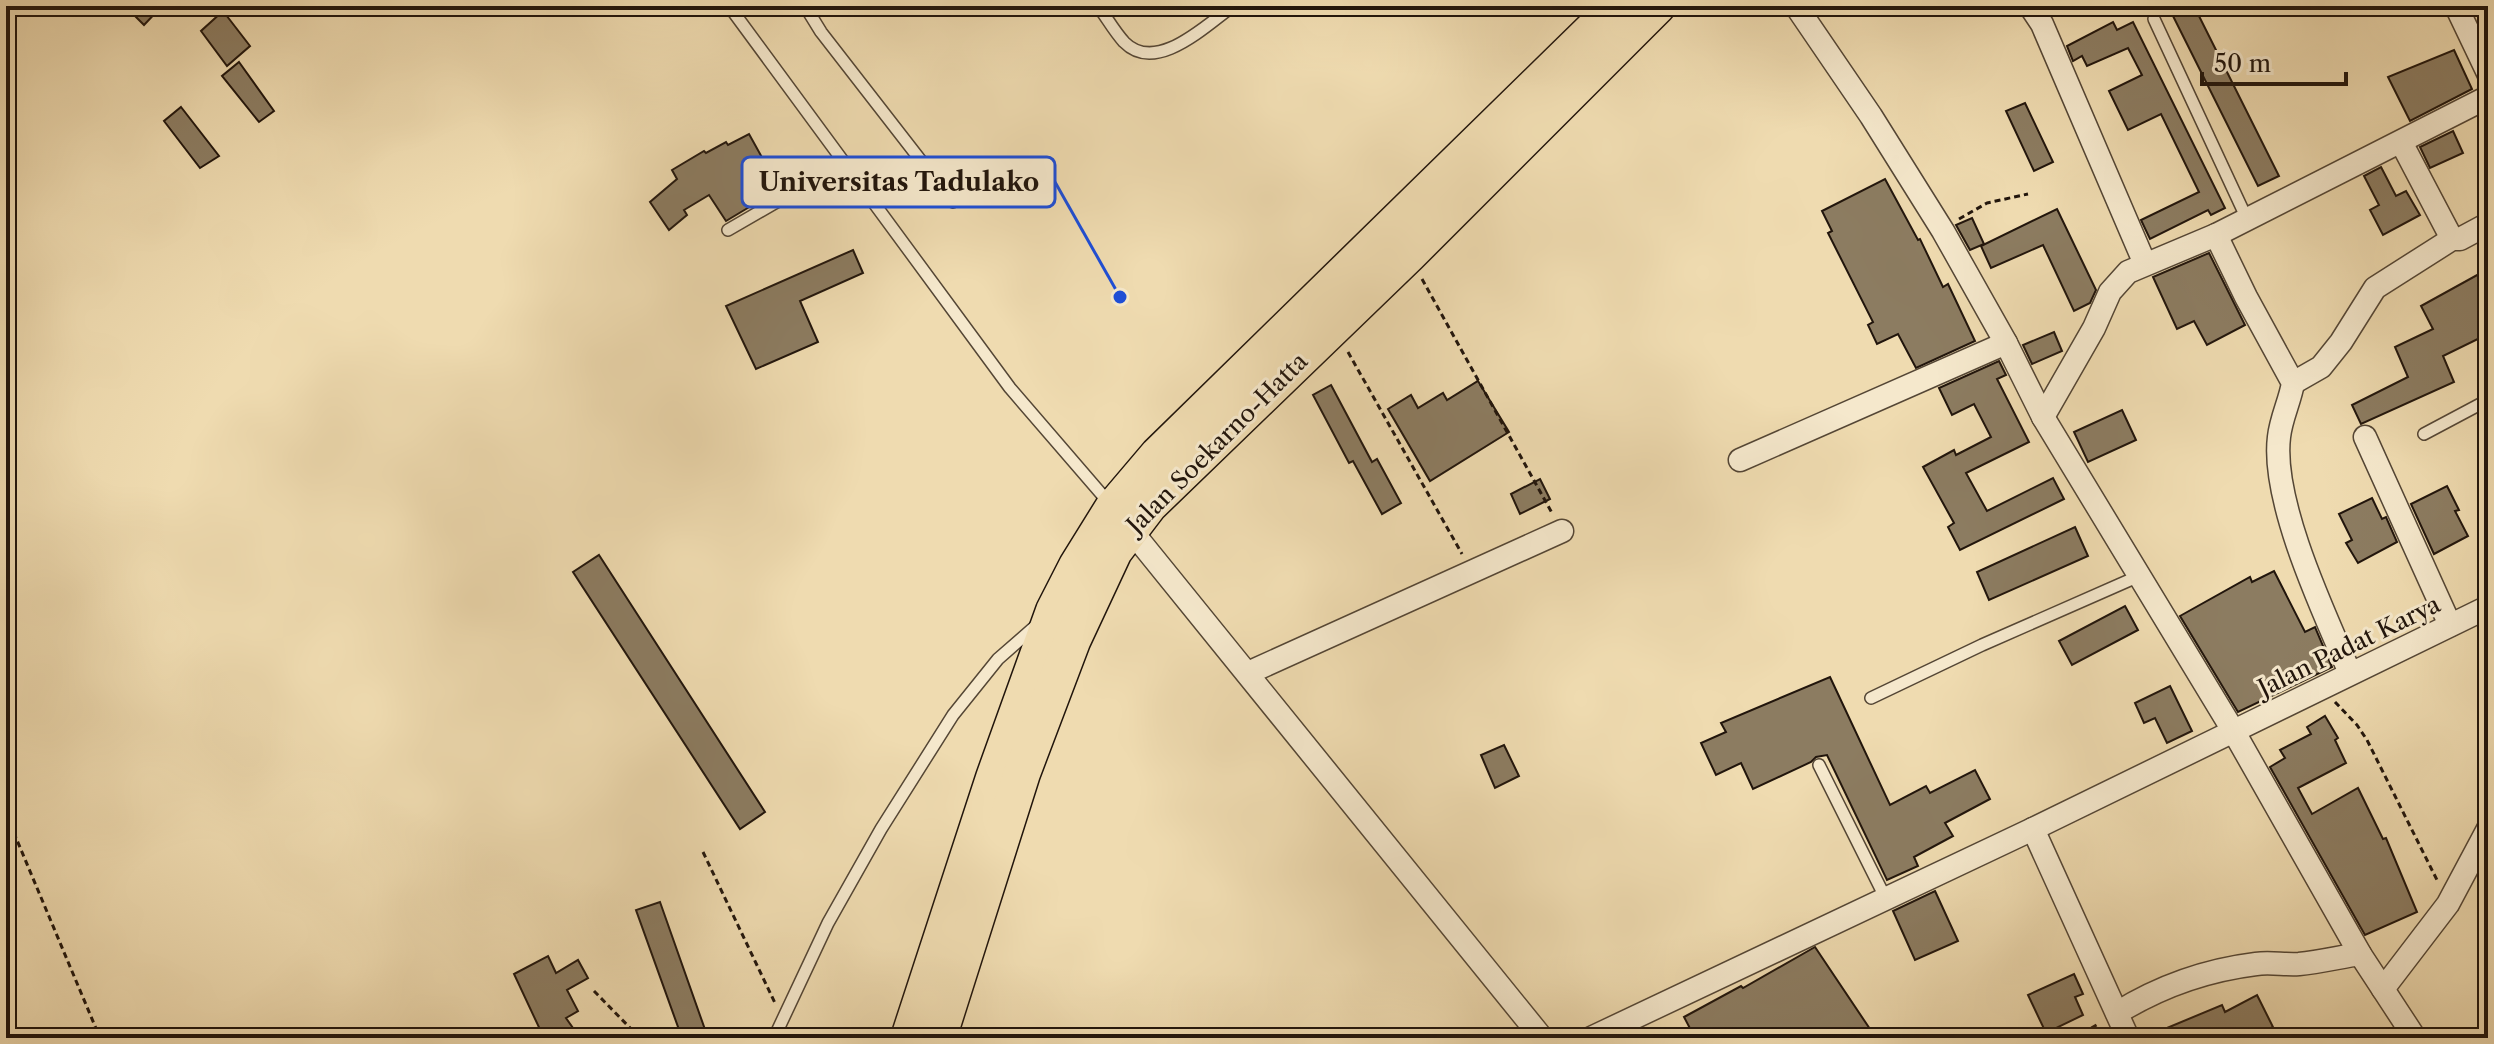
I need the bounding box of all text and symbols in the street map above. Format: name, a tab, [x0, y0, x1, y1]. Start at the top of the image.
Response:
scale bar	[2202, 36, 2346, 86]
text: 50 m	[2214, 49, 2271, 78]
callout: Universitas Tadulako	[742, 157, 1055, 207]
text: Universitas Tadulako	[759, 166, 1039, 198]
street label: Jalan Soekarno-Hatta	[1118, 346, 1314, 542]
street label: Jalan Padat Karya	[2250, 589, 2445, 704]

